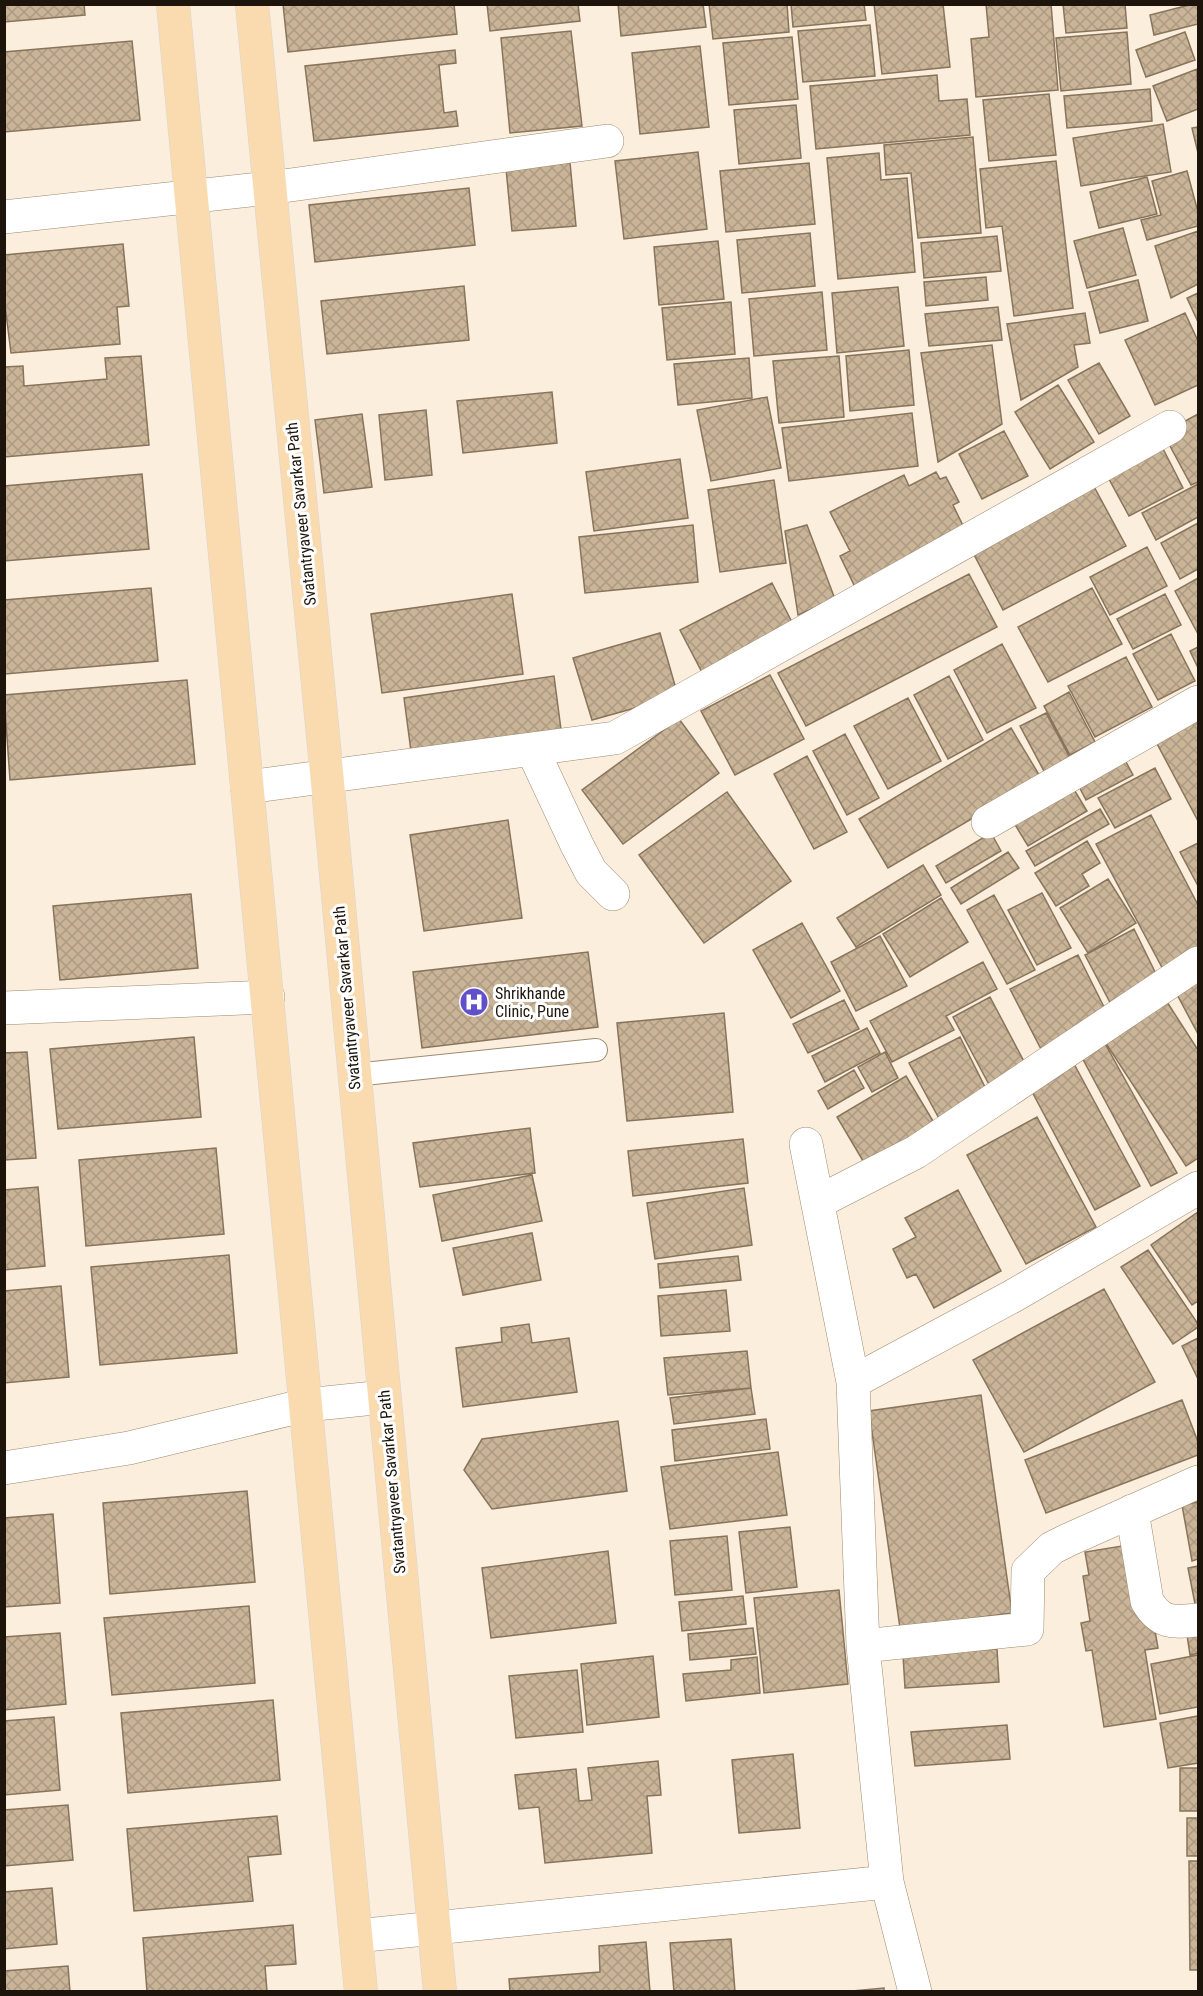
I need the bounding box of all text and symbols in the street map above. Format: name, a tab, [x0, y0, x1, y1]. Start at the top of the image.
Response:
street label: Svatantryaveer Savarkar Path	[282, 421, 320, 607]
street label: Svatantryaveer Savarkar Path	[330, 905, 364, 1091]
place label: Shrikhande Clinic, Pune	[495, 984, 569, 1021]
hospital icon: Shrikhande Clinic, Pune	[458, 986, 490, 1018]
street label: Svatantryaveer Savarkar Path	[375, 1389, 409, 1575]

